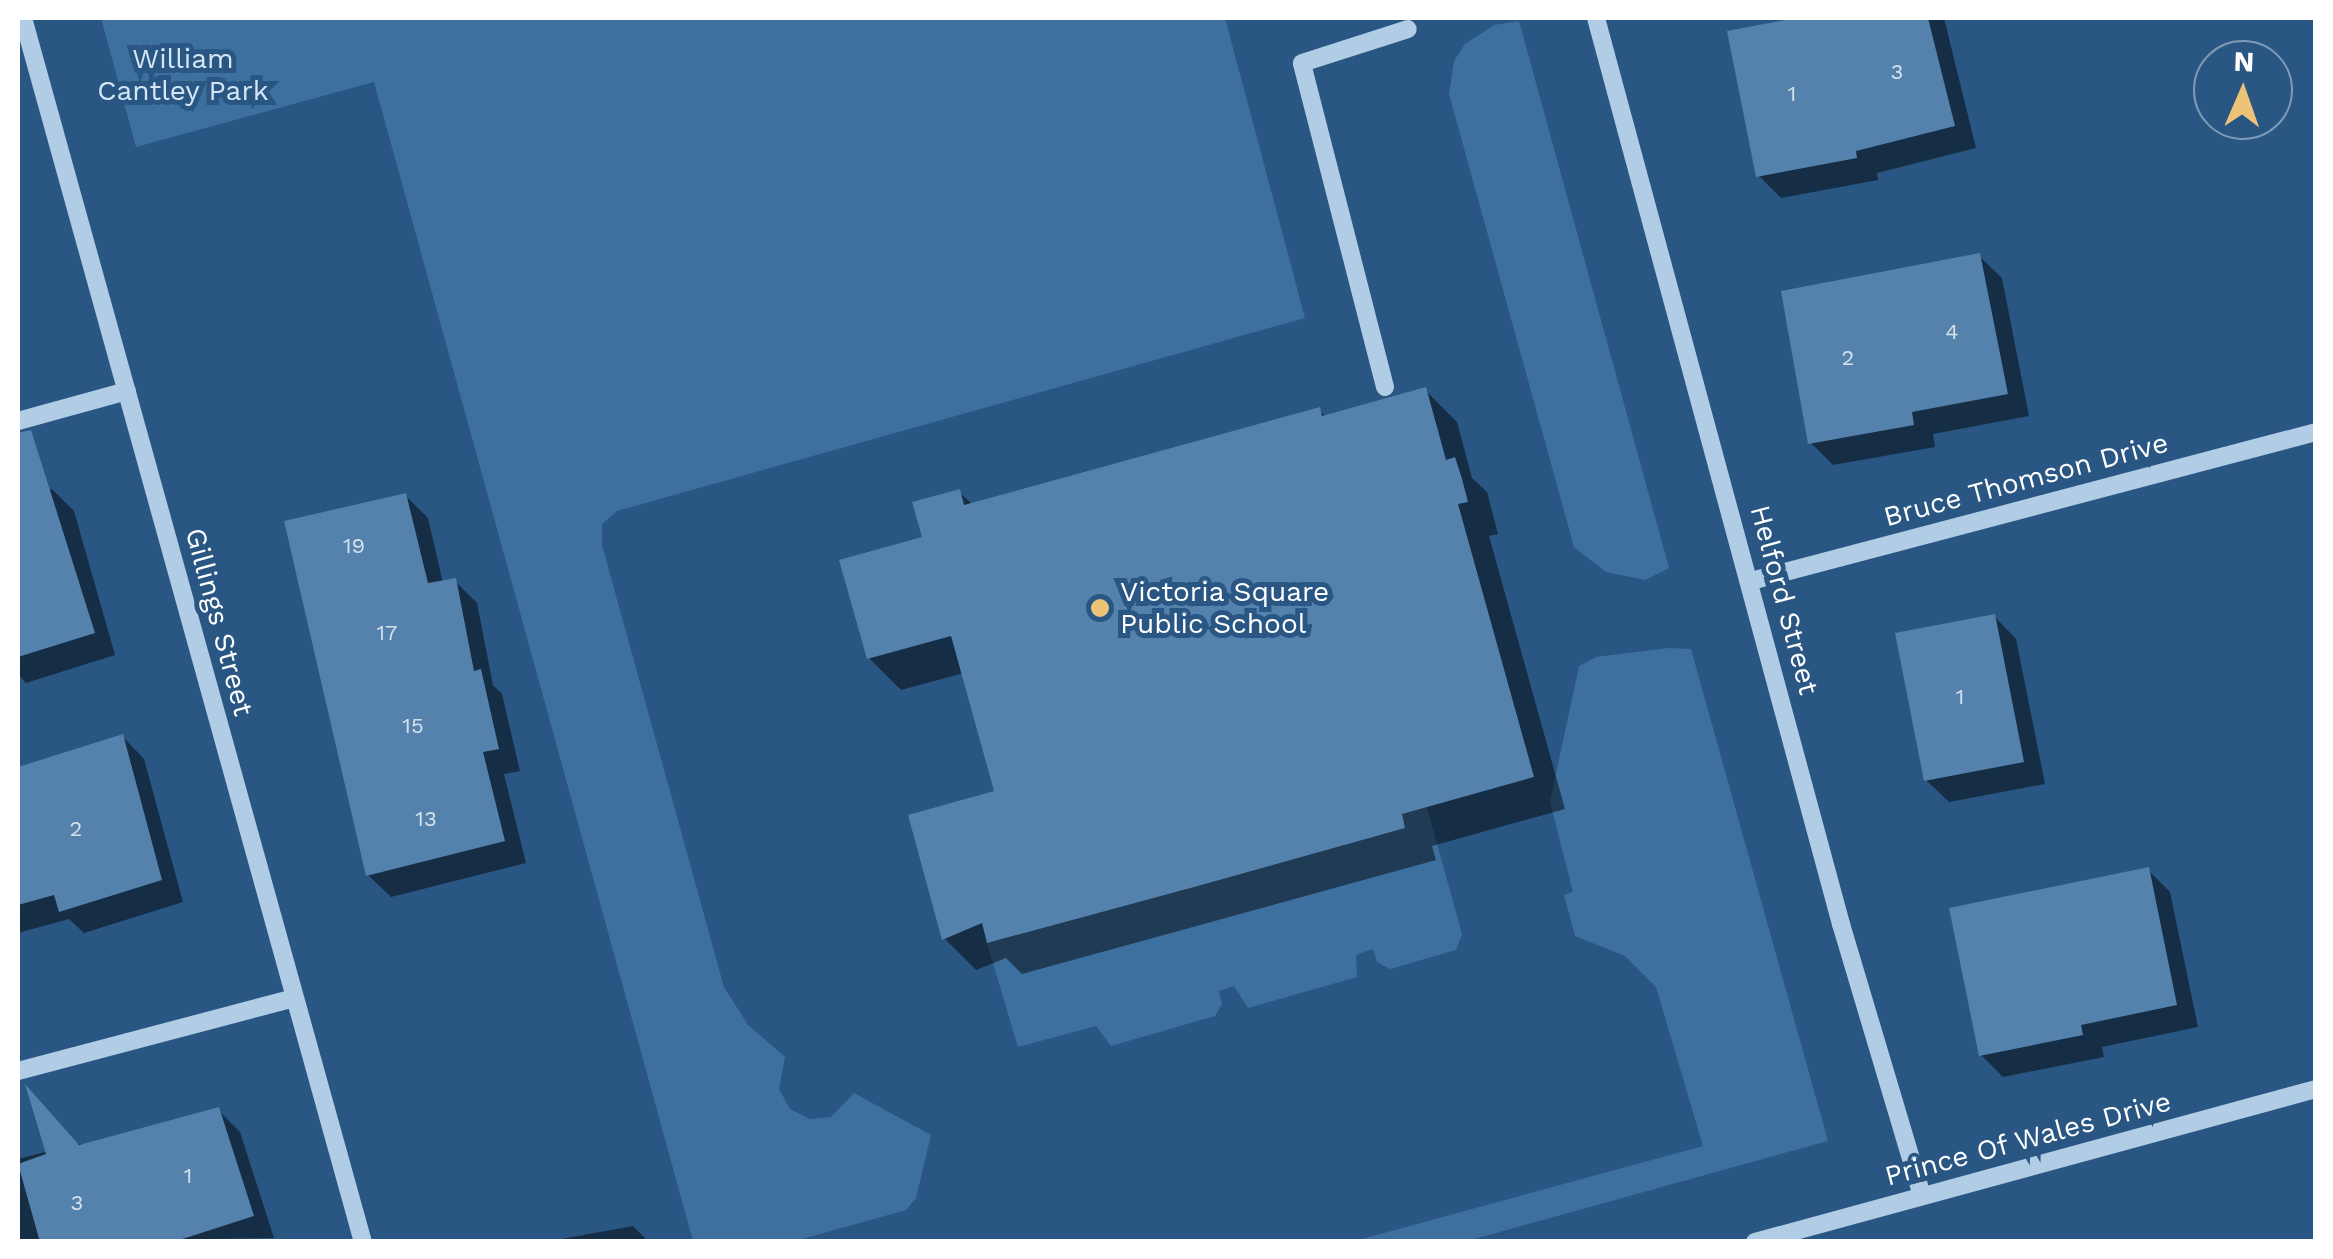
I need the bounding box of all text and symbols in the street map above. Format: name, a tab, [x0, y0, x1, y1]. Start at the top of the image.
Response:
north arrow	[2193, 40, 2293, 140]
park label: William Cantley Park	[97, 42, 269, 108]
text: N	[2233, 45, 2255, 78]
house number: 3	[1891, 59, 1903, 85]
house number: 1	[1788, 81, 1796, 107]
house number: 4	[1945, 319, 1959, 345]
house number: 2	[1842, 345, 1854, 371]
street label: Bruce Thomson Drive	[1880, 426, 2172, 534]
street label: Helford Street	[1743, 502, 1825, 698]
street label: Gillings Street	[178, 524, 260, 720]
house number: 19	[343, 533, 365, 559]
place label: Victoria Square Public School	[1120, 575, 1330, 641]
marker: Victoria Square Public School	[1089, 597, 1111, 619]
house number: 17	[377, 620, 397, 646]
house number: 1	[1956, 684, 1964, 710]
house number: 15	[402, 713, 424, 739]
house number: 13	[415, 806, 437, 832]
house number: 2	[70, 816, 82, 842]
street label: Prince Of Wales Drive	[1880, 1084, 2176, 1194]
house number: 1	[184, 1163, 192, 1189]
house number: 3	[71, 1190, 83, 1216]

